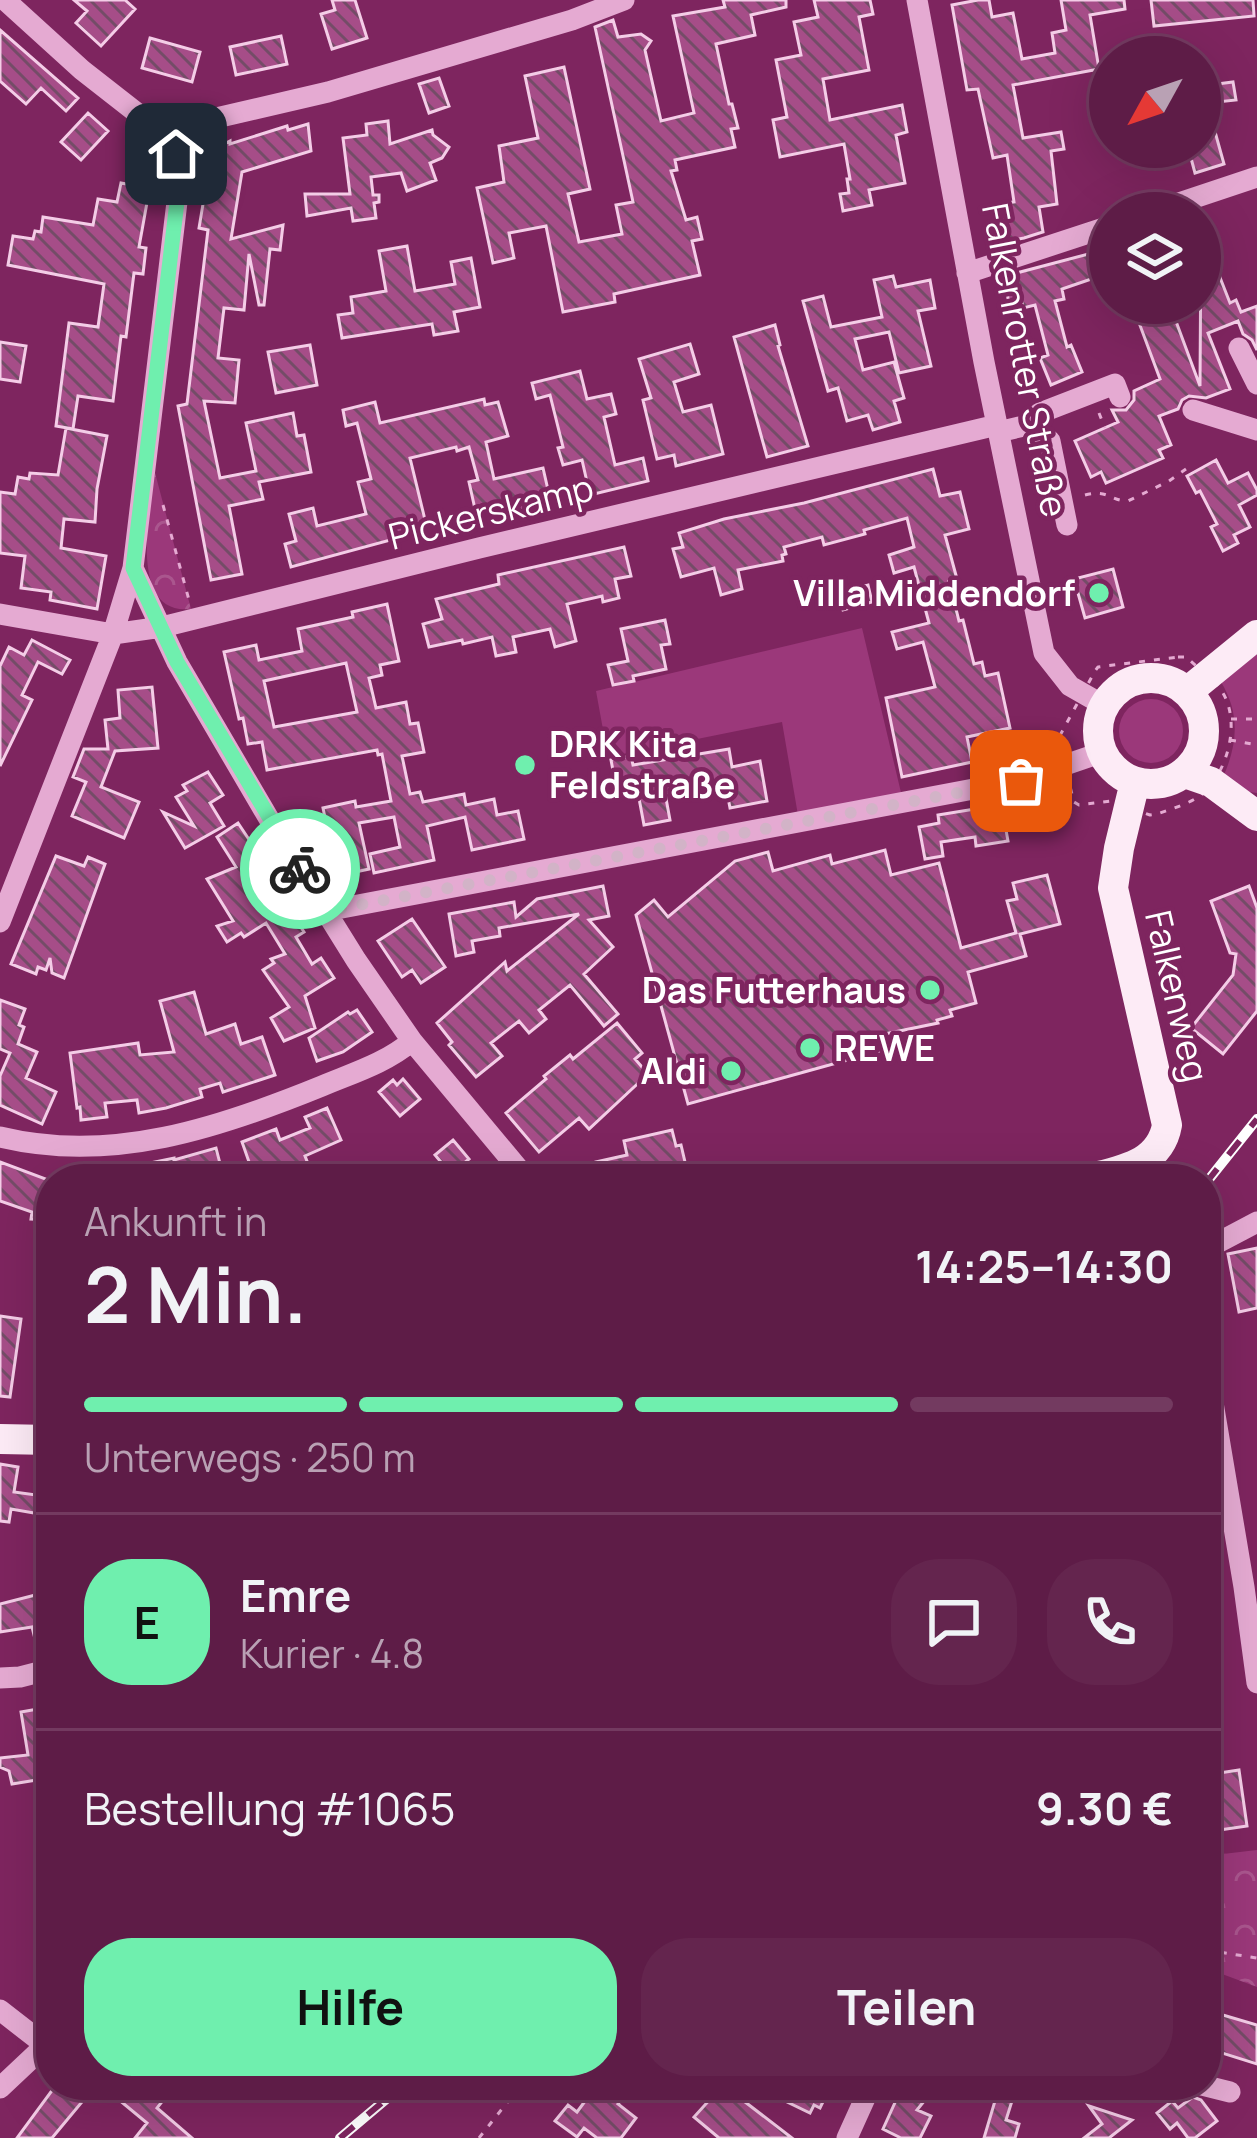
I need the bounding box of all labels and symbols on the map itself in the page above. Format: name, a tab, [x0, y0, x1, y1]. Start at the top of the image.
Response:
north arrow	[1089, 36, 1221, 168]
pin	[125, 103, 227, 205]
street label: Falkenrotter Straße	[971, 199, 1080, 521]
street label: Pickerskamp	[383, 462, 598, 561]
place label: Villa Middendorf	[793, 568, 1075, 617]
marker: Villa Middendorf	[1086, 580, 1112, 606]
place label: DRK Kita Feldstraße	[549, 719, 736, 809]
pin	[970, 730, 1072, 832]
marker: DRK Kita Feldstraße	[512, 752, 538, 778]
courier	[240, 809, 360, 929]
street label: Falkenweg	[1134, 905, 1221, 1086]
place label: Das Futterhaus	[642, 965, 906, 1014]
marker: Das Futterhaus	[917, 977, 943, 1003]
place label: REWE	[834, 1023, 935, 1072]
marker: REWE	[797, 1035, 823, 1061]
place label: Aldi	[640, 1046, 707, 1095]
marker: Aldi	[718, 1058, 744, 1084]

